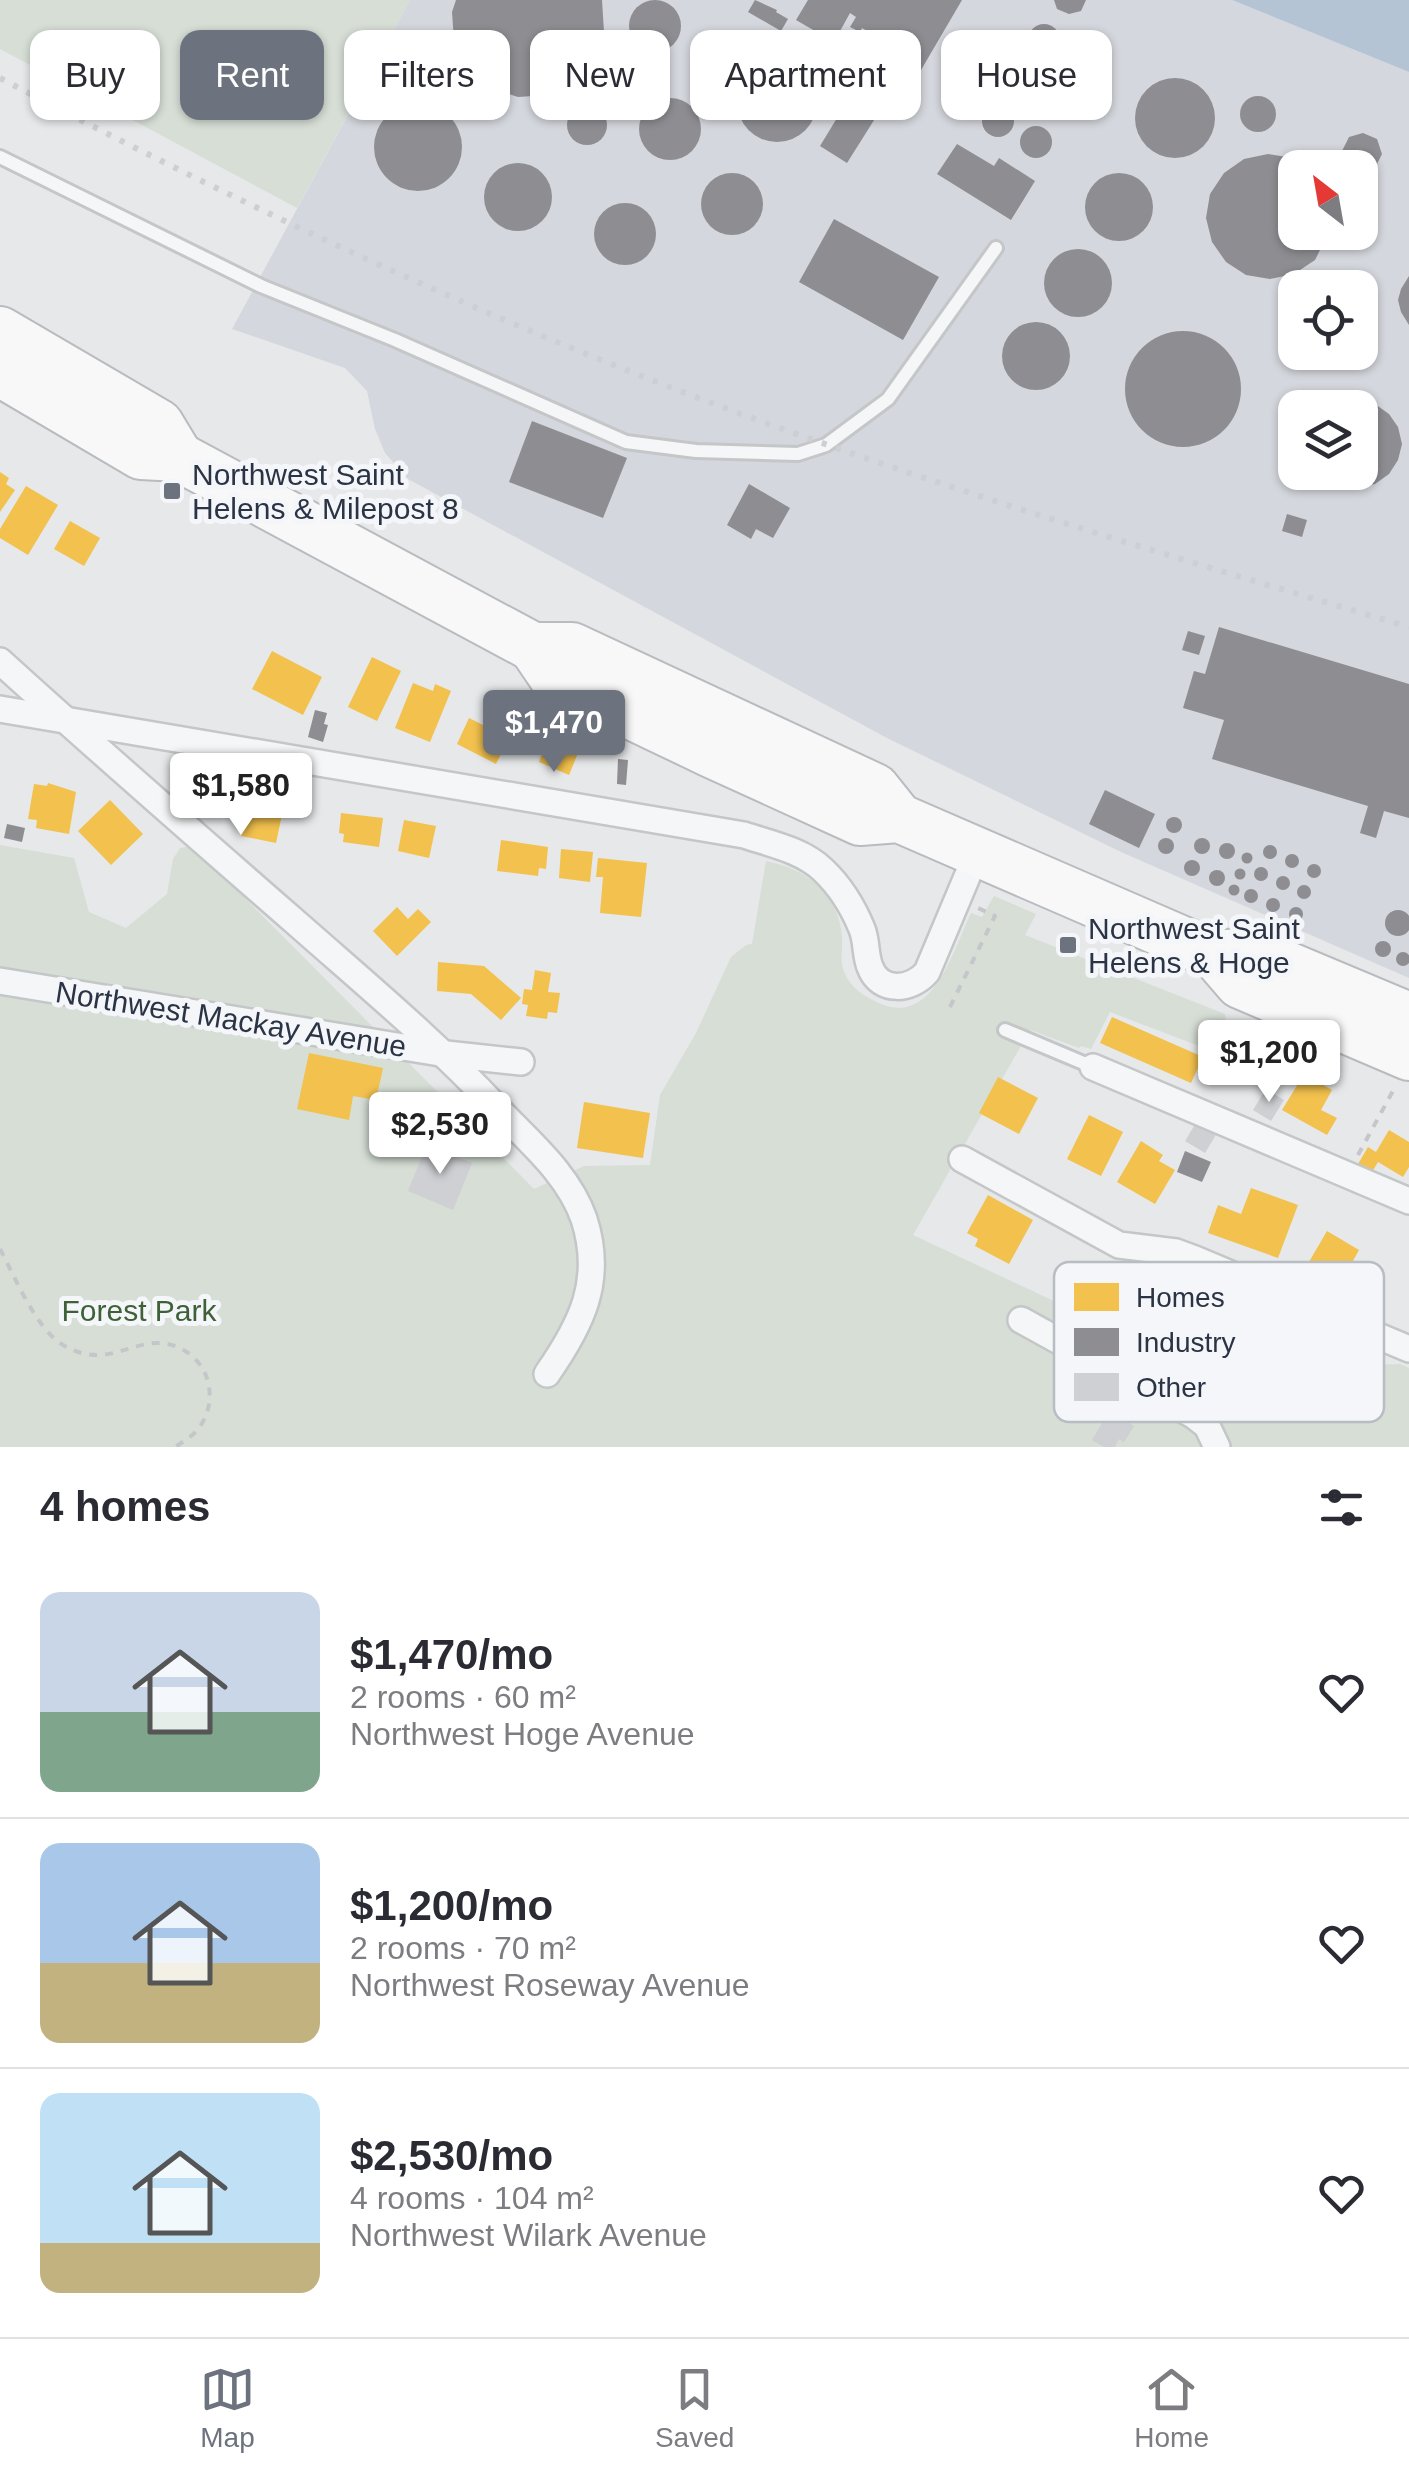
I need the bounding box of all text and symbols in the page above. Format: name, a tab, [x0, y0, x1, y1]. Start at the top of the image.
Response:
chip: Buy	[30, 30, 160, 120]
chip: Rent	[180, 30, 324, 120]
chip: Filters	[344, 30, 510, 120]
chip: New	[530, 30, 670, 120]
chip: Apartment	[690, 30, 921, 120]
chip: House	[941, 30, 1112, 120]
north arrow	[1278, 150, 1378, 250]
map controls	[1278, 150, 1378, 490]
button: locate	[1278, 270, 1378, 370]
button: layers	[1278, 390, 1378, 490]
place label: Northwest Saint Helens & Milepost 8	[192, 458, 459, 525]
marker: Northwest Saint Helens & Milepost 8	[161, 480, 183, 502]
pin: $1,470	[473, 690, 635, 775]
text: $1,470	[505, 704, 603, 740]
pin: $1,580	[160, 753, 322, 838]
text: $1,580	[192, 767, 290, 803]
place label: Northwest Saint Helens & Hoge	[1088, 912, 1300, 979]
marker: Northwest Saint Helens & Hoge	[1057, 934, 1079, 956]
street label: Northwest Mackay Avenue	[53, 975, 409, 1063]
pin: $1,200	[1188, 1020, 1350, 1105]
text: $1,200	[1220, 1034, 1318, 1070]
pin: $2,530	[359, 1092, 521, 1177]
text: $2,530	[391, 1106, 489, 1142]
legend	[1054, 1262, 1384, 1422]
text: Homes	[1136, 1282, 1225, 1313]
park label: Forest Park	[61, 1294, 218, 1327]
text: Industry	[1136, 1327, 1236, 1358]
text: Other	[1136, 1372, 1206, 1403]
icon: filters	[1314, 1480, 1369, 1535]
text: 4 homes	[40, 1483, 210, 1530]
text: $1,470/mo	[350, 1631, 553, 1678]
icon: home	[120, 1632, 240, 1752]
icon: heart	[1314, 1665, 1369, 1720]
text: 2 rooms · 60 m²	[350, 1679, 576, 1715]
text: Northwest Hoge Avenue	[350, 1716, 695, 1752]
text: $1,200/mo	[350, 1882, 553, 1929]
icon: home	[120, 1883, 240, 2003]
icon: heart	[1314, 1916, 1369, 1971]
text: 2 rooms · 70 m²	[350, 1930, 576, 1966]
text: Northwest Roseway Avenue	[350, 1967, 750, 2003]
text: $2,530/mo	[350, 2132, 553, 2179]
icon: home	[120, 2133, 240, 2253]
icon: heart	[1314, 2166, 1369, 2221]
text: 4 rooms · 104 m²	[350, 2180, 594, 2216]
text: Northwest Wilark Avenue	[350, 2217, 707, 2253]
tab: Map	[200, 2362, 255, 2454]
tab: Saved	[655, 2362, 734, 2454]
tab: Home	[1134, 2362, 1209, 2454]

